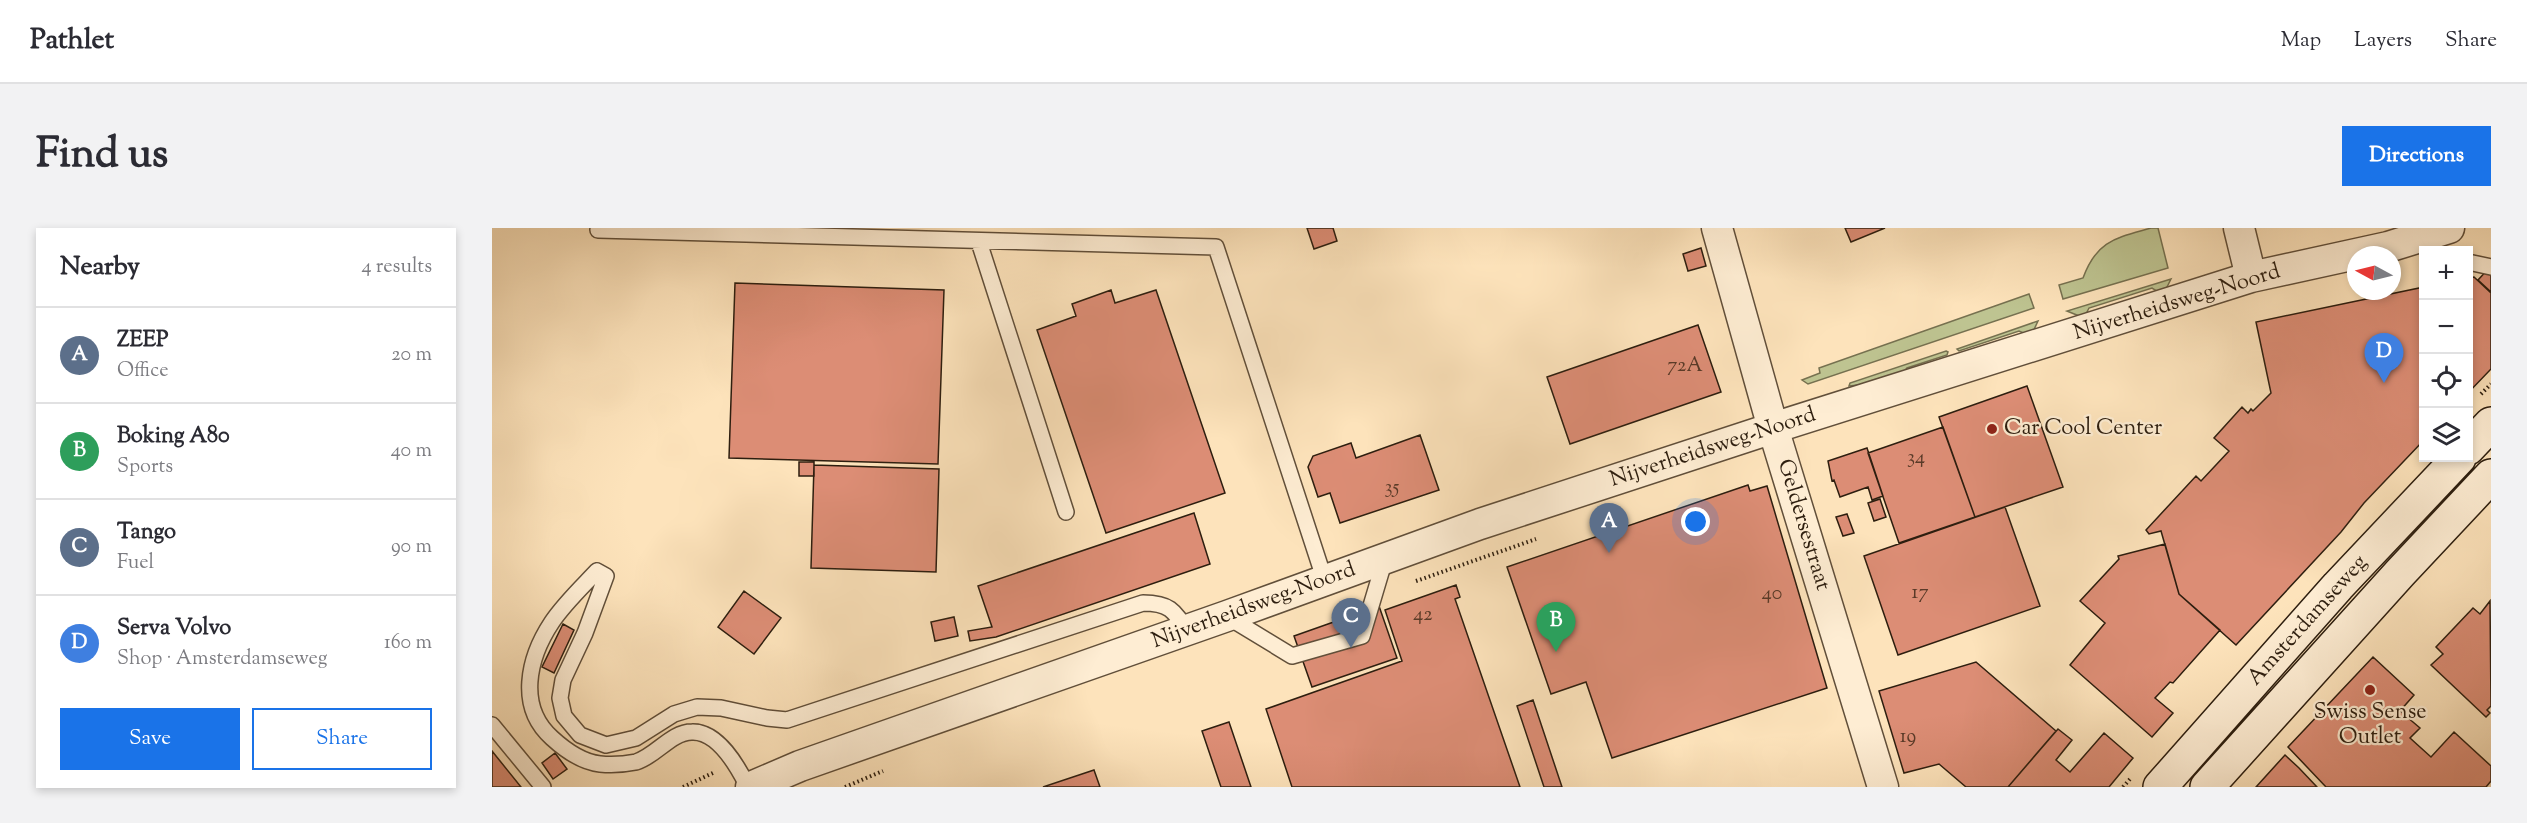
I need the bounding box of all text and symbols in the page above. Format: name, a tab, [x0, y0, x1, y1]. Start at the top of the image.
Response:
text: Pathlet	[30, 21, 114, 61]
text: Map	[2281, 26, 2321, 56]
text: Layers	[2354, 26, 2412, 56]
text: Share	[2445, 26, 2497, 56]
text: Find us	[36, 126, 168, 186]
button: Directions	[2342, 126, 2491, 186]
north arrow	[2347, 246, 2401, 300]
map controls	[2419, 246, 2473, 462]
button: +	[2419, 246, 2473, 300]
text: Nearby	[60, 249, 140, 286]
text: 4 results	[361, 253, 432, 282]
street label: Nijverheidsweg-Noord	[2070, 256, 2284, 350]
button: −	[2419, 300, 2473, 354]
text: ZEEP	[117, 325, 168, 357]
pin: D	[2364, 334, 2404, 383]
text: A	[71, 341, 88, 370]
text: 20 m	[391, 341, 432, 370]
house number: 72A	[1667, 352, 1703, 381]
button: locate	[2419, 354, 2473, 408]
text: Office	[117, 357, 169, 386]
street label: Nijverheidsweg-Noord	[1606, 400, 1820, 496]
button: layers	[2419, 408, 2473, 462]
place label: Car Cool Center	[2004, 413, 2162, 445]
text: Boking A80	[117, 421, 230, 453]
marker: Car Cool Center	[1985, 422, 1999, 436]
text: B	[73, 437, 86, 466]
text: 40 m	[391, 437, 432, 466]
house number: 34	[1907, 444, 1925, 473]
text: Sports	[117, 453, 173, 482]
street label: Geldersestraat	[1768, 455, 1838, 595]
house number: 35	[1385, 474, 1400, 503]
pin: A	[1590, 504, 1628, 553]
your location	[1681, 507, 1710, 536]
text: Tango	[117, 517, 176, 549]
text: C	[71, 533, 88, 562]
text: 90 m	[391, 533, 432, 562]
street label: Amsterdamseweg	[2240, 548, 2376, 694]
text: Fuel	[117, 549, 154, 578]
street label: Nijverheidsweg-Noord	[1147, 554, 1361, 658]
house number: 17	[1912, 579, 1928, 608]
house number: 40	[1762, 580, 1782, 609]
pin: C	[1332, 598, 1370, 648]
house number: 42	[1413, 601, 1433, 630]
pin: B	[1536, 602, 1576, 652]
text: Serva Volvo	[117, 613, 231, 645]
text: D	[72, 629, 87, 658]
text: 160 m	[384, 629, 432, 658]
text: Shop · Amsterdamseweg	[117, 645, 328, 674]
marker: Swiss Sense Outlet	[2363, 683, 2377, 697]
place label: Swiss Sense Outlet	[2313, 697, 2427, 754]
button: Save	[60, 708, 240, 770]
button: Share	[252, 708, 432, 770]
house number: 19	[1900, 723, 1916, 752]

